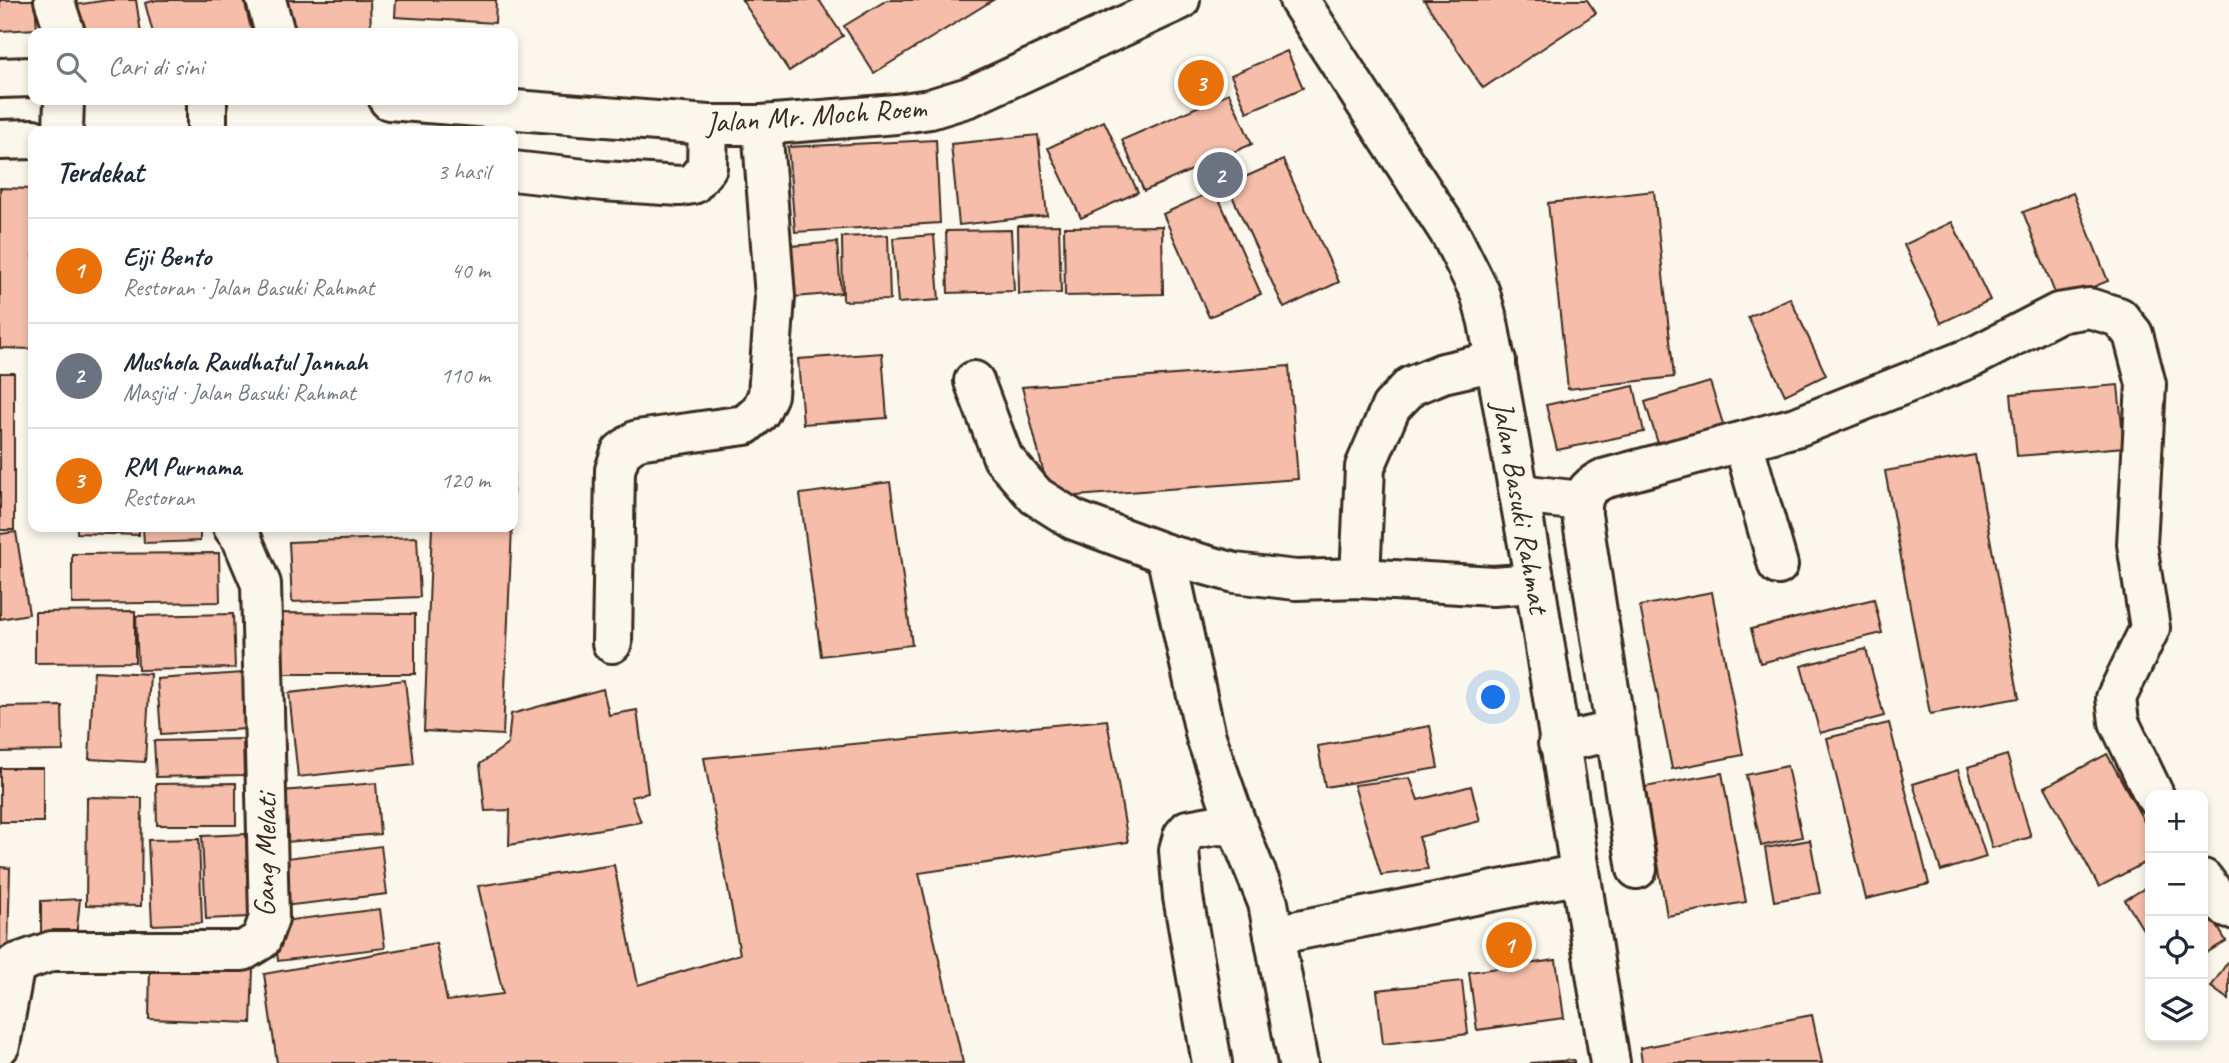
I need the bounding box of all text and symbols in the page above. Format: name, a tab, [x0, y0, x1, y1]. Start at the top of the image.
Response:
search box	[28, 28, 518, 105]
icon: search	[52, 48, 90, 86]
text: Cari di sini	[108, 50, 204, 83]
pin: 3	[1178, 57, 1224, 109]
street label: Jalan Mr. Moch Roem	[702, 88, 929, 142]
pin: 2	[1197, 149, 1243, 201]
text: Terdekat	[56, 153, 144, 191]
text: 3 hasil	[437, 157, 490, 186]
text: Eiji Bento	[123, 240, 211, 273]
text: 1	[74, 256, 84, 285]
text: 40 m	[451, 256, 490, 285]
text: Restoran · Jalan Basuki Rahmat	[123, 273, 374, 302]
text: Mushola Raudhatul Jannah	[123, 345, 367, 378]
text: 2	[74, 361, 84, 390]
text: 110 m	[441, 361, 490, 390]
text: Masjid · Jalan Basuki Rahmat	[123, 378, 355, 407]
street label: Jalan Basuki Rahmat	[1483, 396, 1559, 619]
text: RM Purnama	[123, 450, 241, 483]
text: 3	[74, 466, 84, 495]
text: 120 m	[441, 466, 490, 495]
text: Restoran	[123, 483, 194, 512]
your location	[1476, 680, 1510, 714]
street label: Gang Melati	[245, 790, 285, 917]
map controls	[2145, 790, 2208, 1042]
button: +	[2145, 790, 2208, 853]
button: −	[2145, 853, 2208, 916]
button: locate	[2145, 916, 2208, 979]
pin: 1	[1486, 919, 1532, 971]
button: layers	[2145, 979, 2208, 1042]

